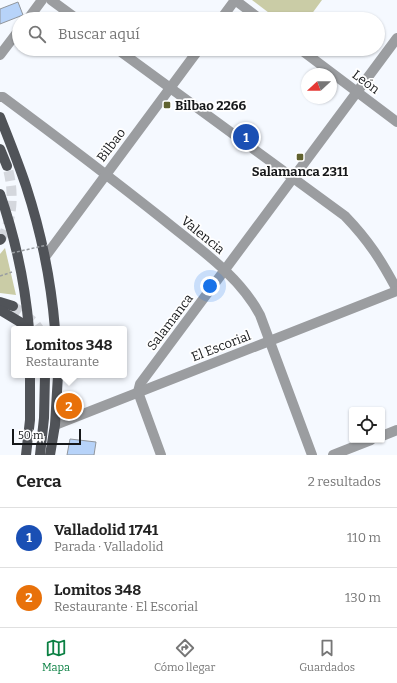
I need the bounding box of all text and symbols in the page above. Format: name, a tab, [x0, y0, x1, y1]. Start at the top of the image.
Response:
search box	[12, 12, 385, 56]
icon: search	[26, 23, 48, 45]
text: Buscar aquí	[58, 25, 140, 43]
street label: León	[350, 67, 383, 97]
north arrow	[301, 68, 337, 104]
place label: Bilbao 2266	[175, 98, 246, 113]
marker: Bilbao 2266	[162, 100, 172, 110]
pin: 1	[233, 122, 259, 152]
street label: Bilbao	[94, 125, 128, 165]
marker: Salamanca 2311	[295, 152, 305, 162]
place label: Salamanca 2311	[252, 164, 349, 179]
street label: Valencia	[178, 213, 228, 257]
your location	[200, 276, 220, 296]
street label: Salamanca	[144, 291, 196, 353]
popup	[11, 326, 127, 378]
street label: El Escorial	[189, 328, 253, 364]
text: Lomitos 348	[25, 336, 113, 354]
text: Restaurante	[25, 354, 99, 369]
pin: 2	[56, 391, 82, 421]
map controls	[349, 407, 385, 443]
button: locate	[349, 407, 385, 443]
scale bar	[12, 427, 81, 446]
text: 50 m	[18, 429, 44, 442]
text: Cerca	[16, 471, 61, 492]
text: 2 resultados	[308, 474, 381, 489]
text: Valladolid 1741	[54, 521, 158, 539]
text: 1	[26, 530, 32, 545]
text: 110 m	[347, 530, 381, 545]
text: Parada · Valladolid	[54, 539, 164, 554]
text: Lomitos 348	[54, 581, 141, 599]
text: 2	[25, 590, 33, 605]
text: 130 m	[345, 590, 381, 605]
text: Restaurante · El Escorial	[54, 599, 198, 614]
tab: Mapa	[42, 637, 70, 674]
tab: Cómo llegar	[154, 637, 215, 674]
tab: Guardados	[299, 637, 355, 674]

